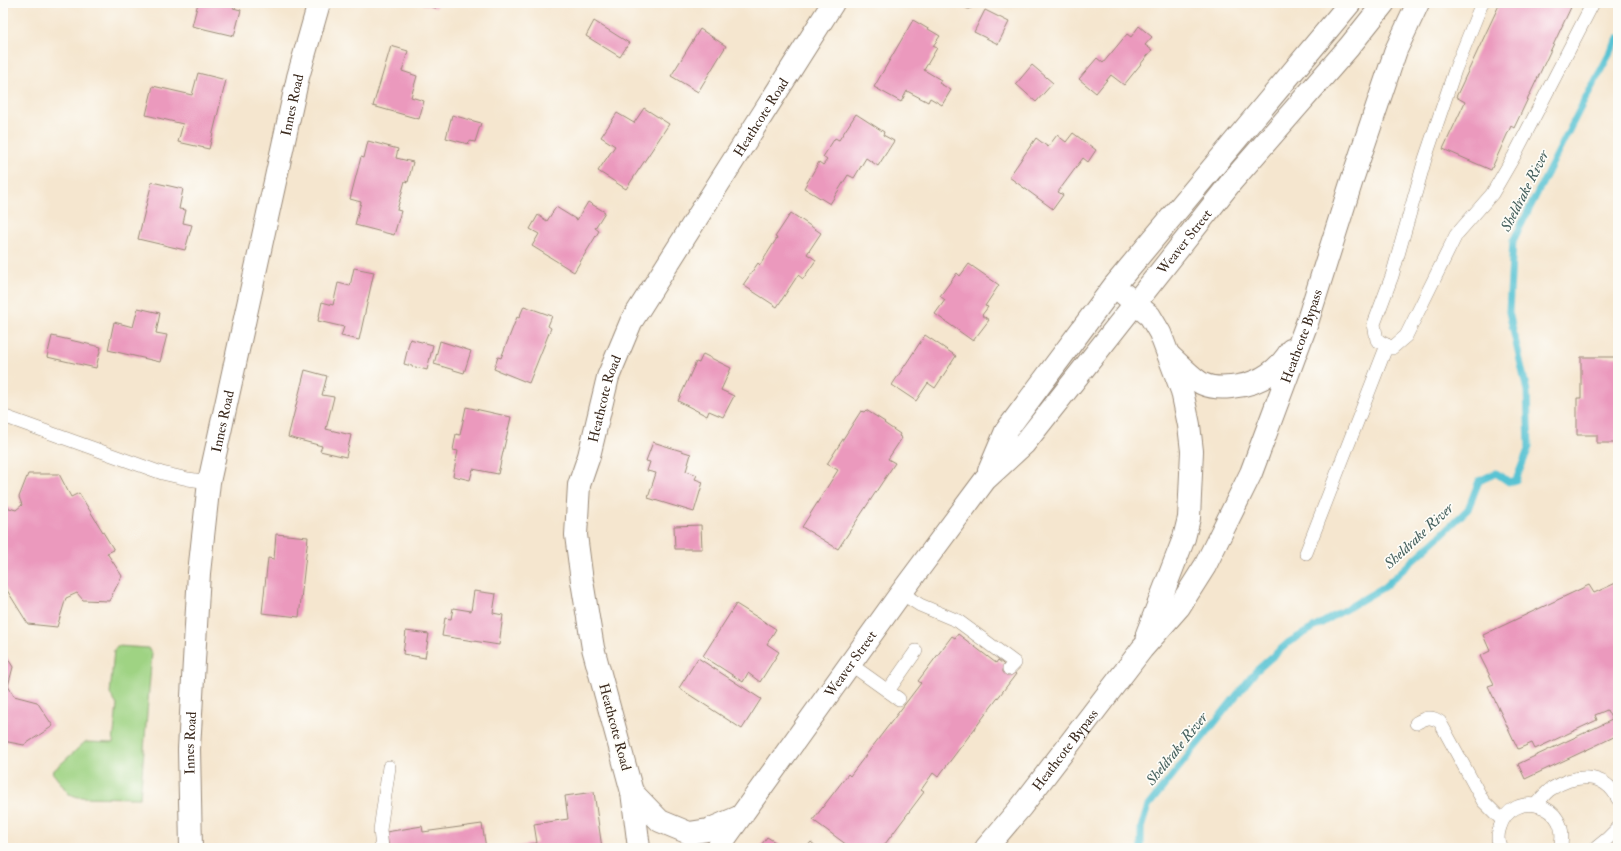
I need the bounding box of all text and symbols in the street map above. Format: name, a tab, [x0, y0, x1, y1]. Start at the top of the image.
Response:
street label: Innes Road	[277, 72, 307, 137]
street label: Heathcote Road	[730, 75, 792, 160]
water label: Sheldrake River	[1496, 146, 1554, 236]
street label: Weaver Street	[1153, 205, 1215, 278]
street label: Heathcote Bypass	[1277, 287, 1326, 385]
street label: Heathcote Road	[584, 352, 625, 444]
street label: Innes Road	[207, 389, 237, 454]
water label: Sheldrake River	[1379, 498, 1459, 574]
street label: Weaver Street	[820, 627, 880, 701]
street label: Heathcote Road	[595, 681, 635, 773]
street label: Heathcote Bypass	[1028, 705, 1102, 794]
water label: Sheldrake River	[1141, 708, 1213, 790]
street label: Innes Road	[180, 711, 200, 775]

